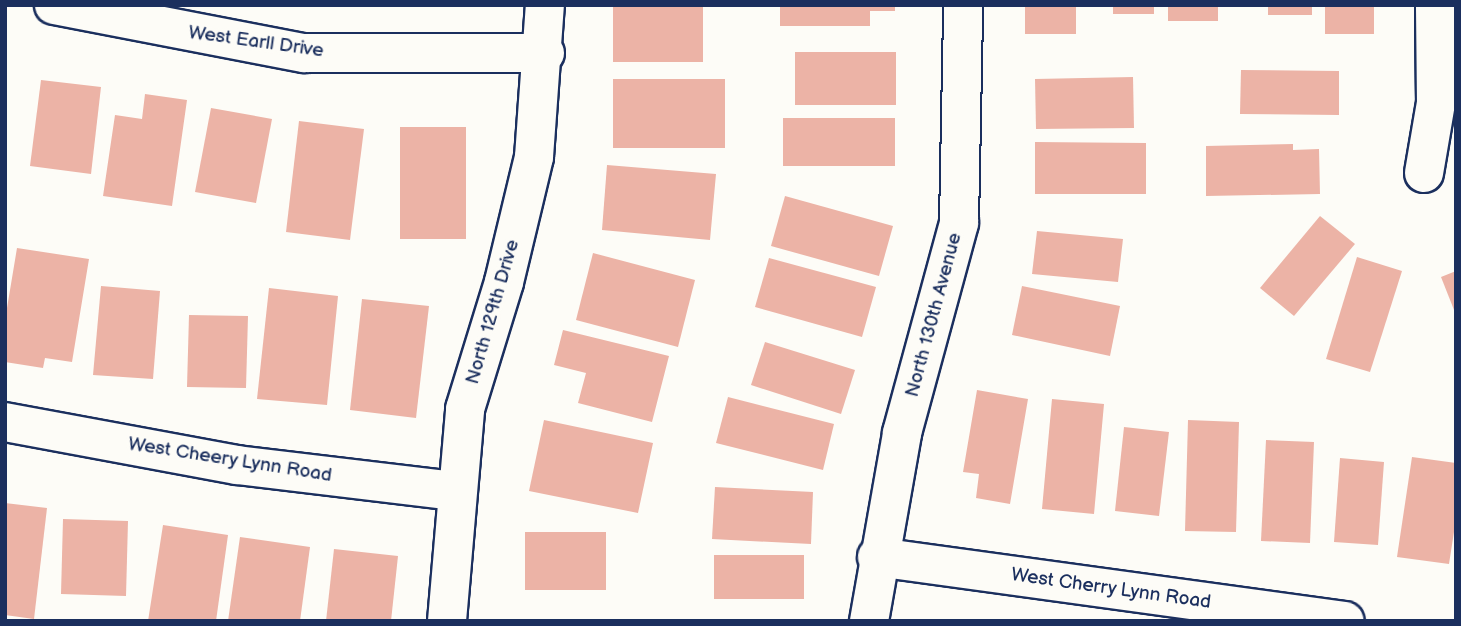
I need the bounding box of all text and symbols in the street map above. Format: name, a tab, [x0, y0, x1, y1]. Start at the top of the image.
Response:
street label: West Earll Drive	[187, 21, 325, 63]
street label: North 130th Avenue	[901, 230, 967, 400]
street label: North 129th Drive	[461, 237, 525, 387]
street label: West Cheery Lynn Road	[126, 433, 334, 487]
street label: West Cherry Lynn Road	[1009, 564, 1213, 614]

